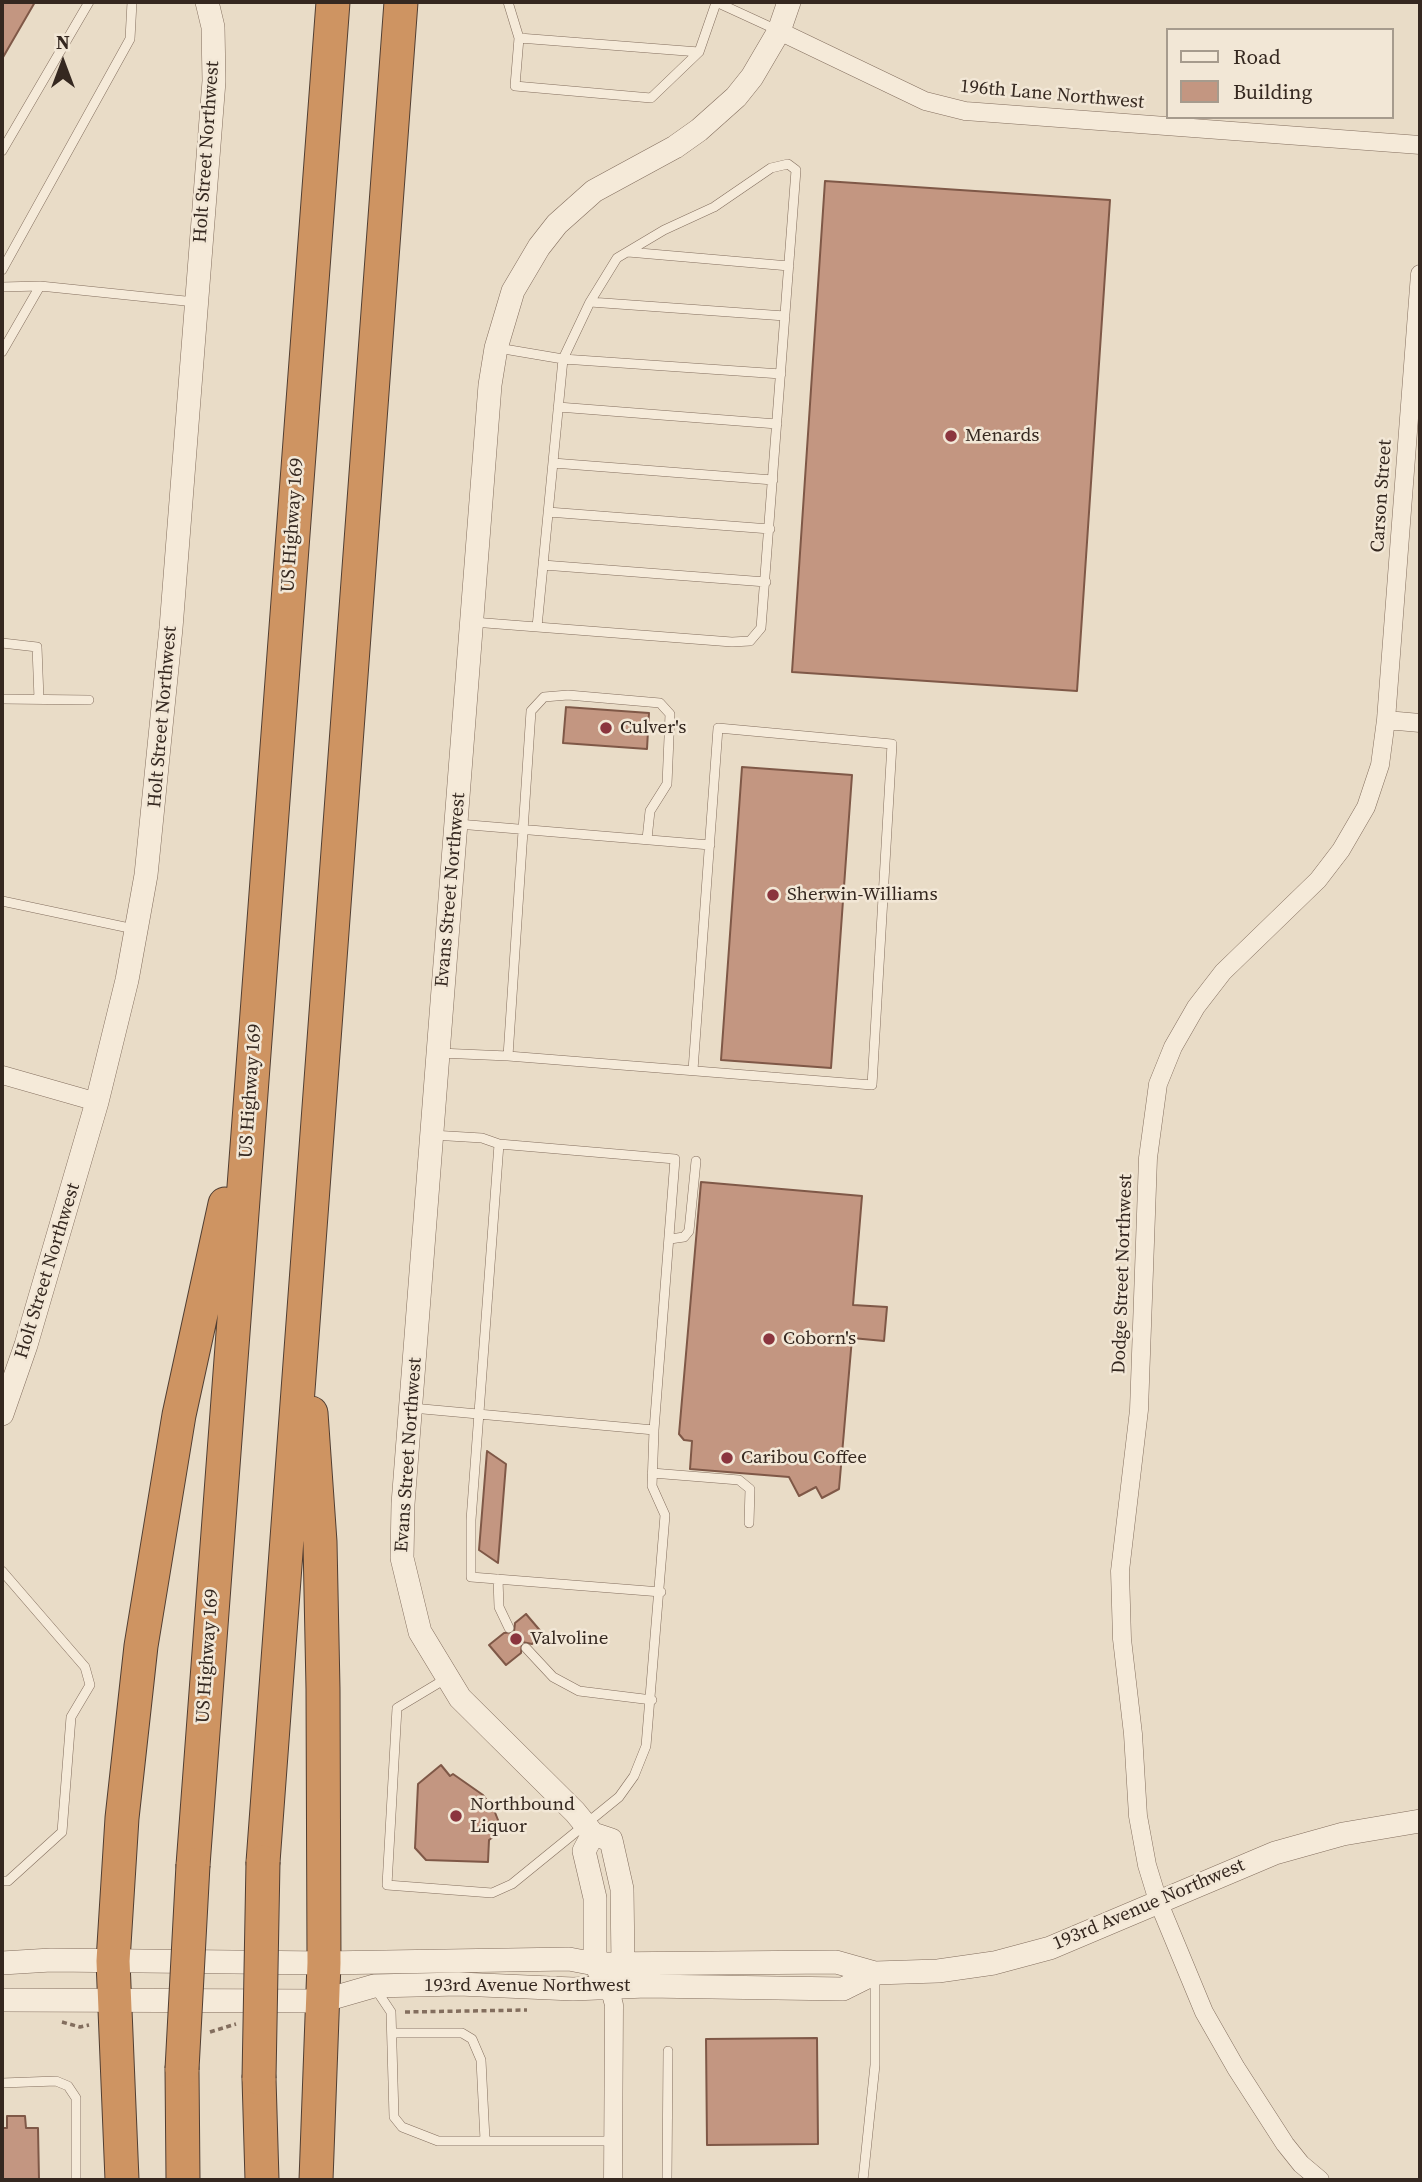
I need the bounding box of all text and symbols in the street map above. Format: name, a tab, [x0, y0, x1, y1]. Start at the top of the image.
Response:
north arrow	[28, 28, 98, 98]
legend	[1166, 28, 1394, 119]
text: N	[56, 29, 70, 55]
text: Road	[1233, 42, 1281, 71]
street label: Holt Street Northwest	[189, 60, 225, 244]
street label: 196th Lane Northwest	[959, 76, 1145, 114]
text: Building	[1233, 77, 1312, 106]
place label: Menards	[965, 425, 1039, 447]
marker: Menards	[943, 428, 959, 444]
street label: Carson Street	[1367, 439, 1397, 553]
street label: US Highway 169	[277, 457, 309, 593]
street label: Holt Street Northwest	[144, 625, 182, 809]
place label: Culver's	[620, 717, 686, 739]
marker: Culver's	[598, 720, 614, 736]
street label: Evans Street Northwest	[431, 792, 471, 988]
place label: Sherwin-Williams	[787, 884, 938, 906]
marker: Sherwin-Williams	[765, 887, 781, 903]
street label: US Highway 169	[235, 1023, 267, 1159]
street label: Dodge Street Northwest	[1108, 1174, 1138, 1374]
street label: Holt Street Northwest	[10, 1180, 86, 1362]
place label: Coborn's	[783, 1328, 856, 1350]
marker: Coborn's	[761, 1331, 777, 1347]
street label: Evans Street Northwest	[391, 1357, 427, 1553]
place label: Caribou Coffee	[741, 1447, 867, 1469]
marker: Caribou Coffee	[719, 1450, 735, 1466]
street label: US Highway 169	[192, 1588, 224, 1724]
place label: Valvoline	[530, 1628, 608, 1650]
marker: Valvoline	[508, 1631, 524, 1647]
place label: Northbound Liquor	[470, 1794, 575, 1838]
marker: Northbound Liquor	[448, 1808, 464, 1824]
street label: 193rd Avenue Northwest	[1050, 1854, 1248, 1956]
street label: 193rd Avenue Northwest	[424, 1975, 630, 1997]

